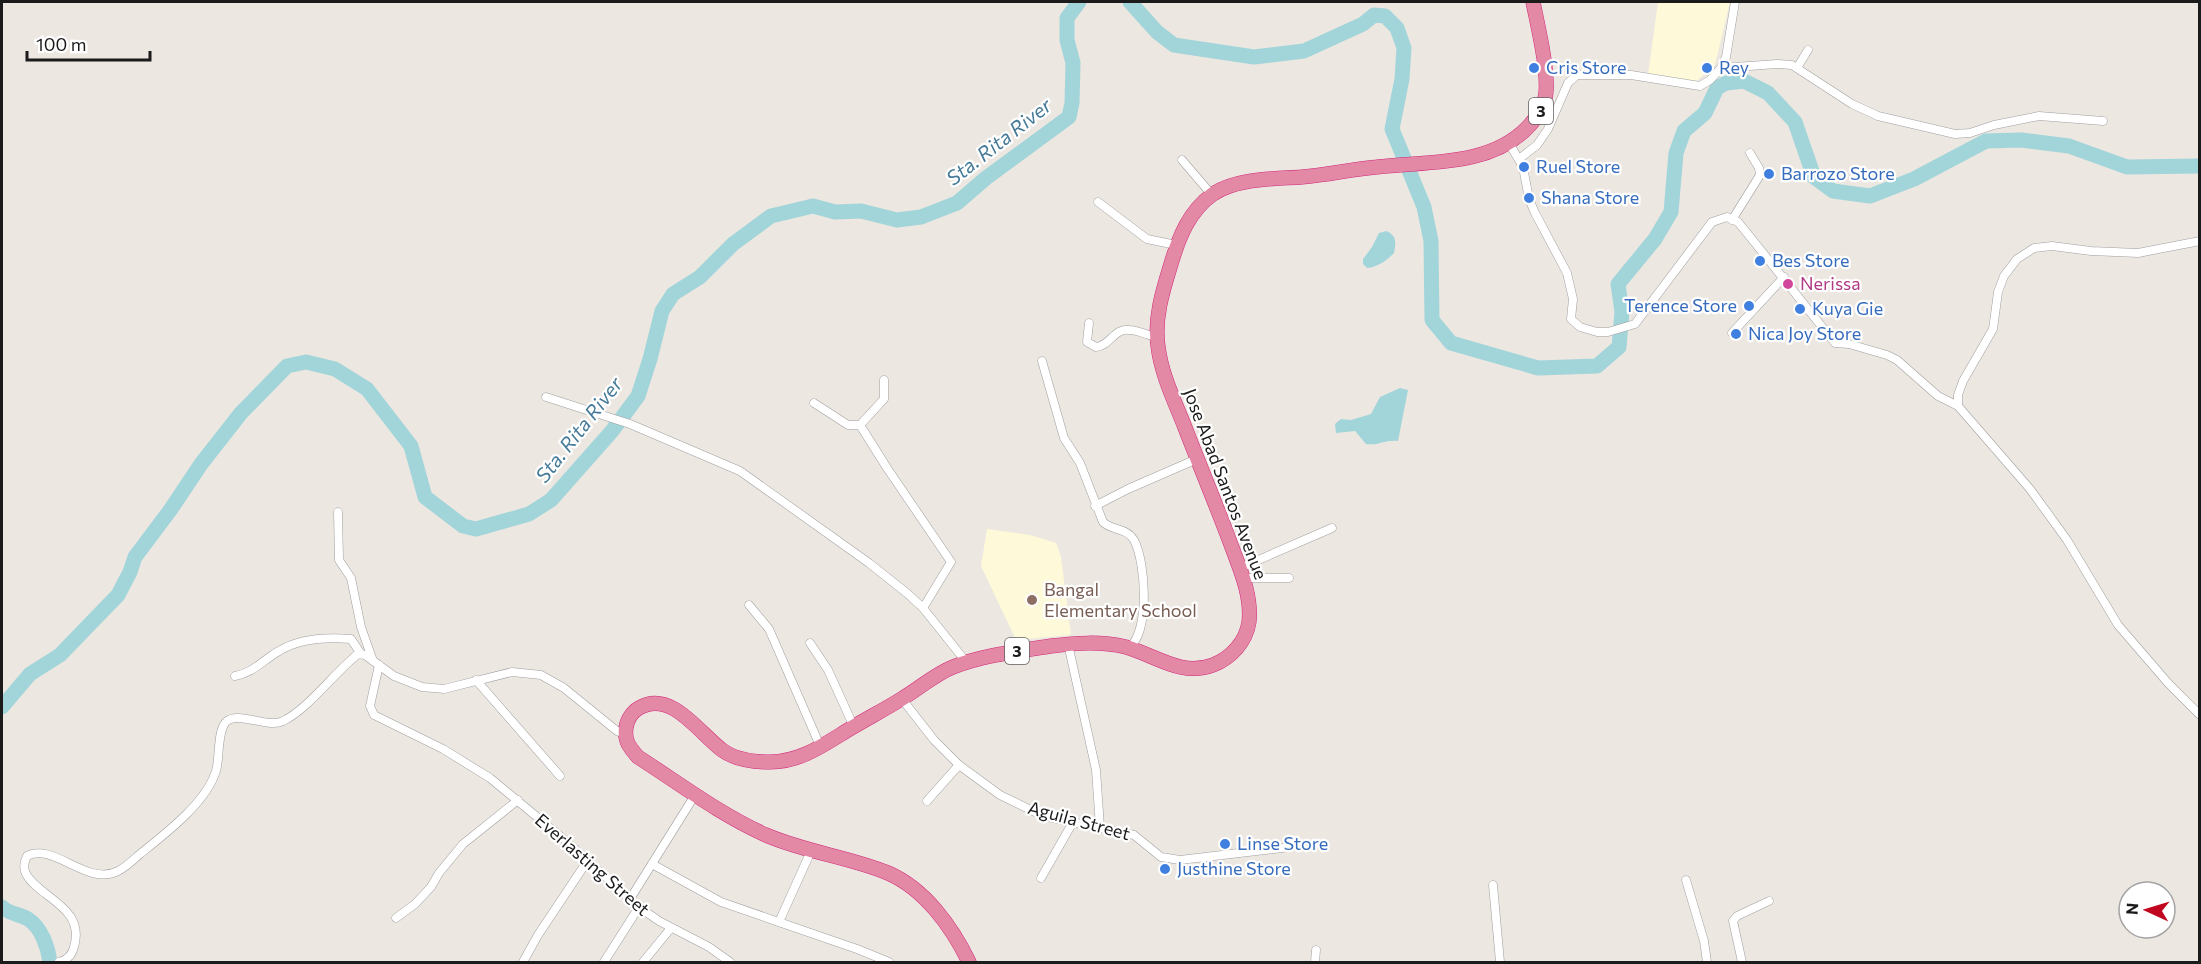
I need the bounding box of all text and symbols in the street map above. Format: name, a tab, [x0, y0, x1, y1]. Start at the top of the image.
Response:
scale bar	[27, 24, 150, 62]
text: 100 m	[36, 33, 86, 55]
place label: Cris Store	[1546, 56, 1627, 78]
place label: Rey	[1719, 56, 1749, 78]
marker: Cris Store	[1527, 61, 1541, 75]
marker: Rey	[1700, 61, 1714, 75]
water label: Sta. Rita River	[941, 92, 1057, 190]
road number: 3	[1529, 98, 1553, 124]
place label: Ruel Store	[1536, 155, 1620, 177]
marker: Ruel Store	[1517, 160, 1531, 174]
place label: Barrozo Store	[1781, 162, 1895, 184]
marker: Barrozo Store	[1762, 167, 1776, 181]
place label: Shana Store	[1541, 186, 1639, 208]
marker: Shana Store	[1522, 191, 1536, 205]
place label: Bes Store	[1772, 249, 1850, 271]
marker: Bes Store	[1753, 254, 1767, 268]
place label: Nerissa	[1800, 272, 1861, 294]
marker: Nerissa	[1781, 277, 1795, 291]
place label: Terence Store	[1624, 294, 1737, 316]
place label: Kuya Gie	[1812, 297, 1883, 319]
marker: Terence Store	[1742, 299, 1756, 313]
marker: Kuya Gie	[1793, 302, 1807, 316]
place label: Nica Joy Store	[1748, 322, 1861, 344]
marker: Nica Joy Store	[1729, 327, 1743, 341]
water label: Sta. Rita River	[530, 371, 627, 487]
street label: Jose Abad Santos Avenue	[1179, 385, 1273, 582]
place label: Bangal Elementary School	[1044, 578, 1197, 621]
marker: Bangal Elementary School	[1025, 593, 1039, 607]
road number: 3	[1005, 638, 1029, 664]
street label: Aguila Street	[1026, 796, 1133, 844]
street label: Everlasting Street	[531, 809, 654, 920]
place label: Linse Store	[1237, 832, 1328, 854]
marker: Linse Store	[1218, 837, 1232, 851]
place label: Justhine Store	[1177, 857, 1291, 879]
marker: Justhine Store	[1158, 862, 1172, 876]
north arrow	[2117, 880, 2177, 940]
text: N	[2122, 902, 2141, 916]

